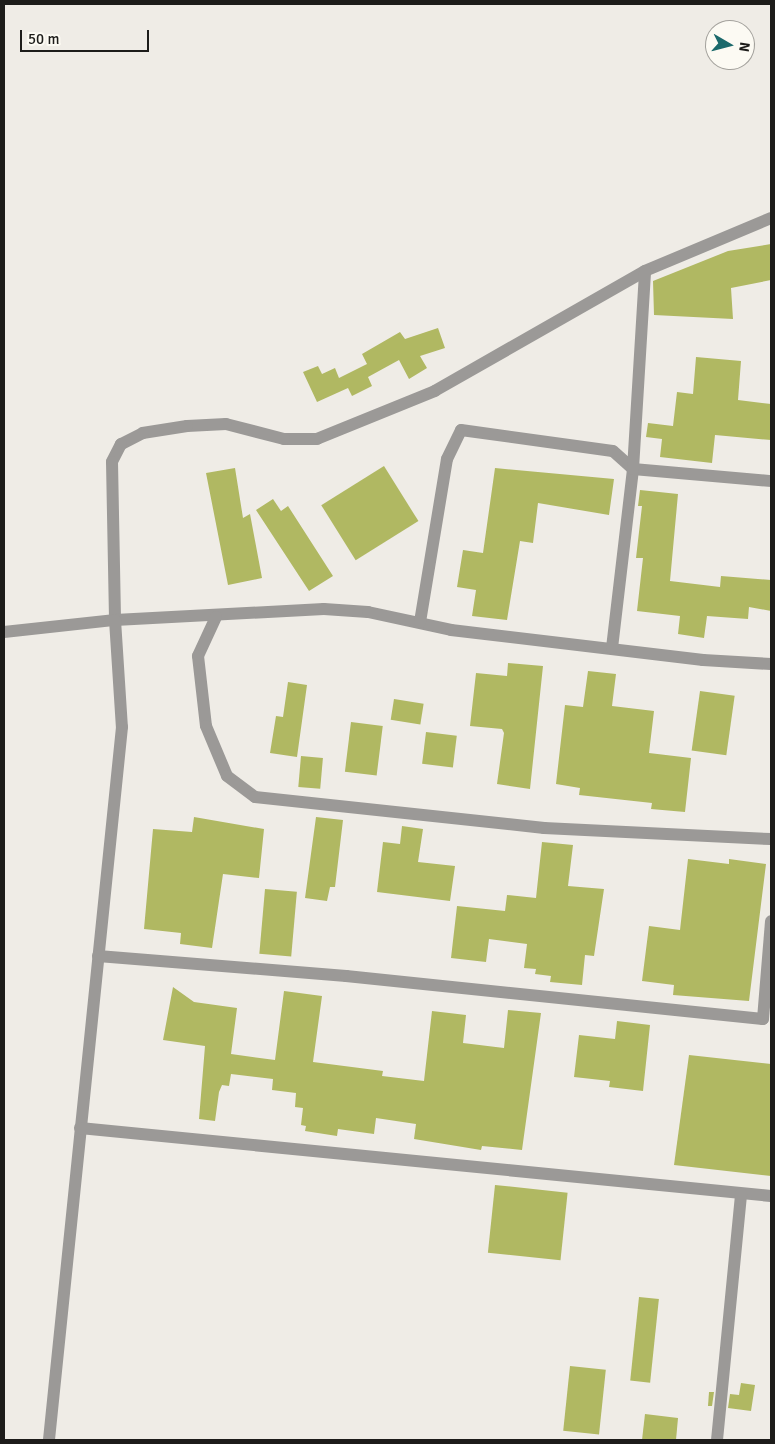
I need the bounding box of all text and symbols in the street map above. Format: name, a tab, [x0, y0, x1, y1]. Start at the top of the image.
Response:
scale bar	[22, 20, 151, 52]
north arrow	[705, 20, 755, 70]
text: 50 m	[28, 30, 59, 48]
text: N	[735, 41, 753, 53]

